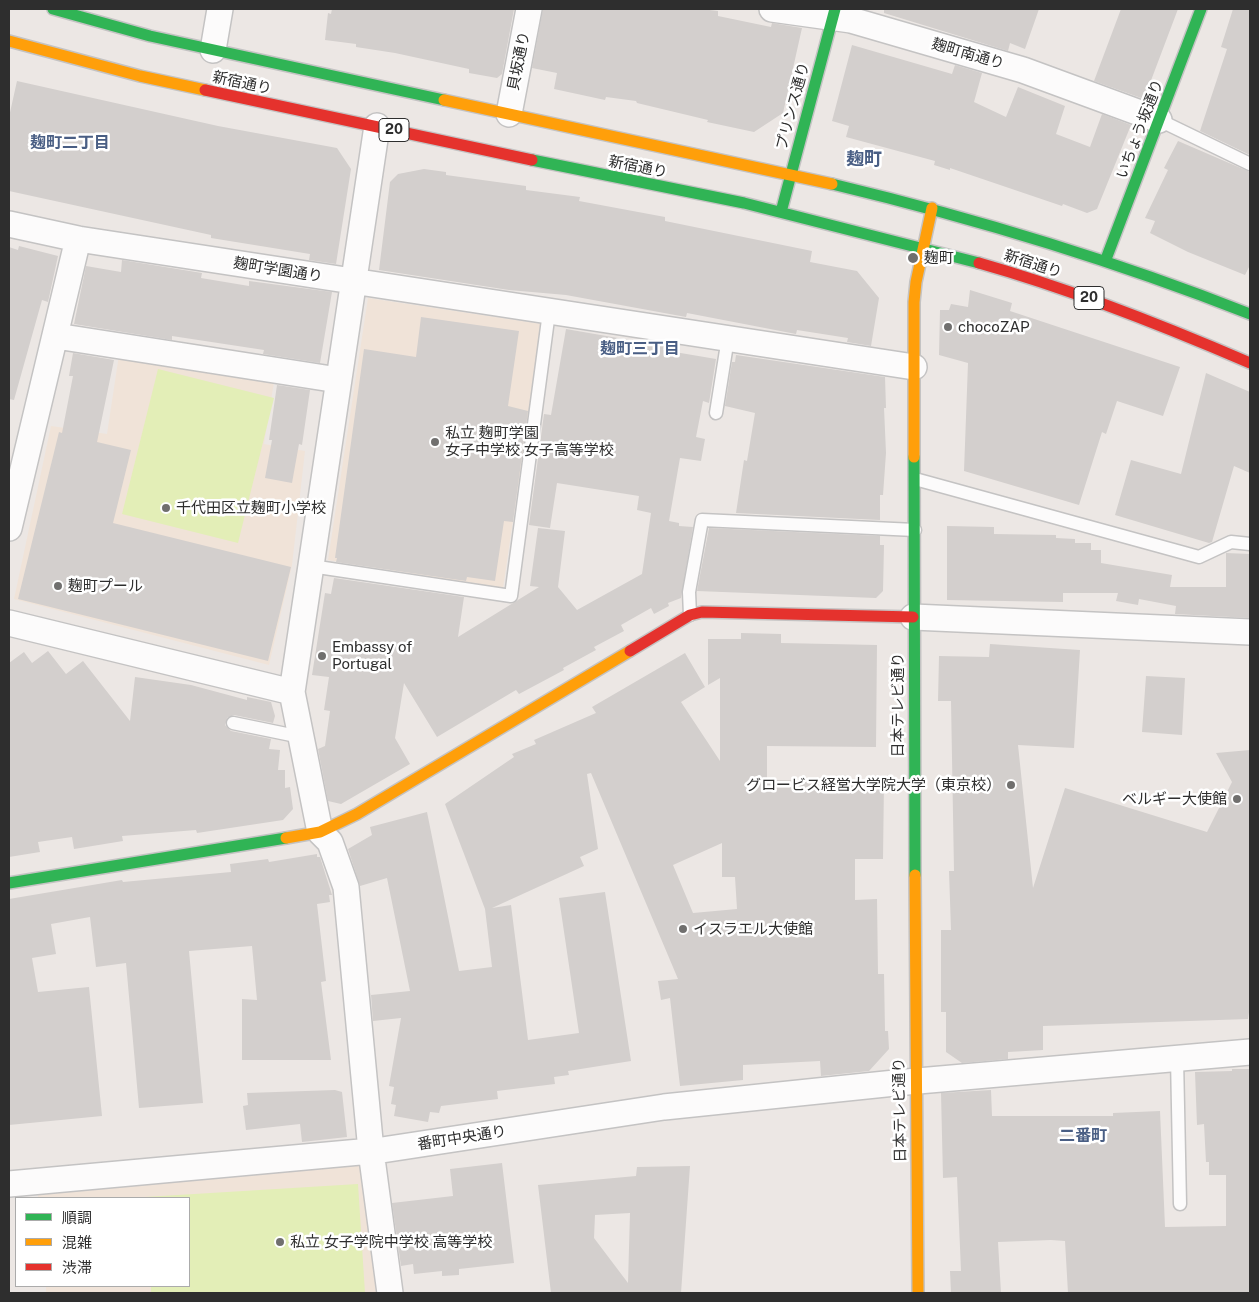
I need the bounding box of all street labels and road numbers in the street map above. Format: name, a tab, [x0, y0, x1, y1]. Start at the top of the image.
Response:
street label: 貝坂通り	[504, 30, 534, 92]
street label: 麹町南通り	[929, 35, 1007, 73]
street label: プリンス通り	[773, 60, 813, 152]
street label: 新宿通り	[211, 68, 273, 98]
street label: いちょう坂通り	[1113, 77, 1167, 181]
road number: 20	[379, 118, 409, 142]
street label: 新宿通り	[607, 152, 669, 182]
street label: 新宿通り	[1002, 246, 1064, 282]
street label: 麹町学園通り	[232, 254, 324, 286]
road number: 20	[1074, 286, 1104, 310]
street label: 日本テレビ通り	[889, 653, 907, 757]
street label: 日本テレビ通り	[890, 1057, 910, 1163]
street label: 番町中央通り	[416, 1122, 508, 1154]

